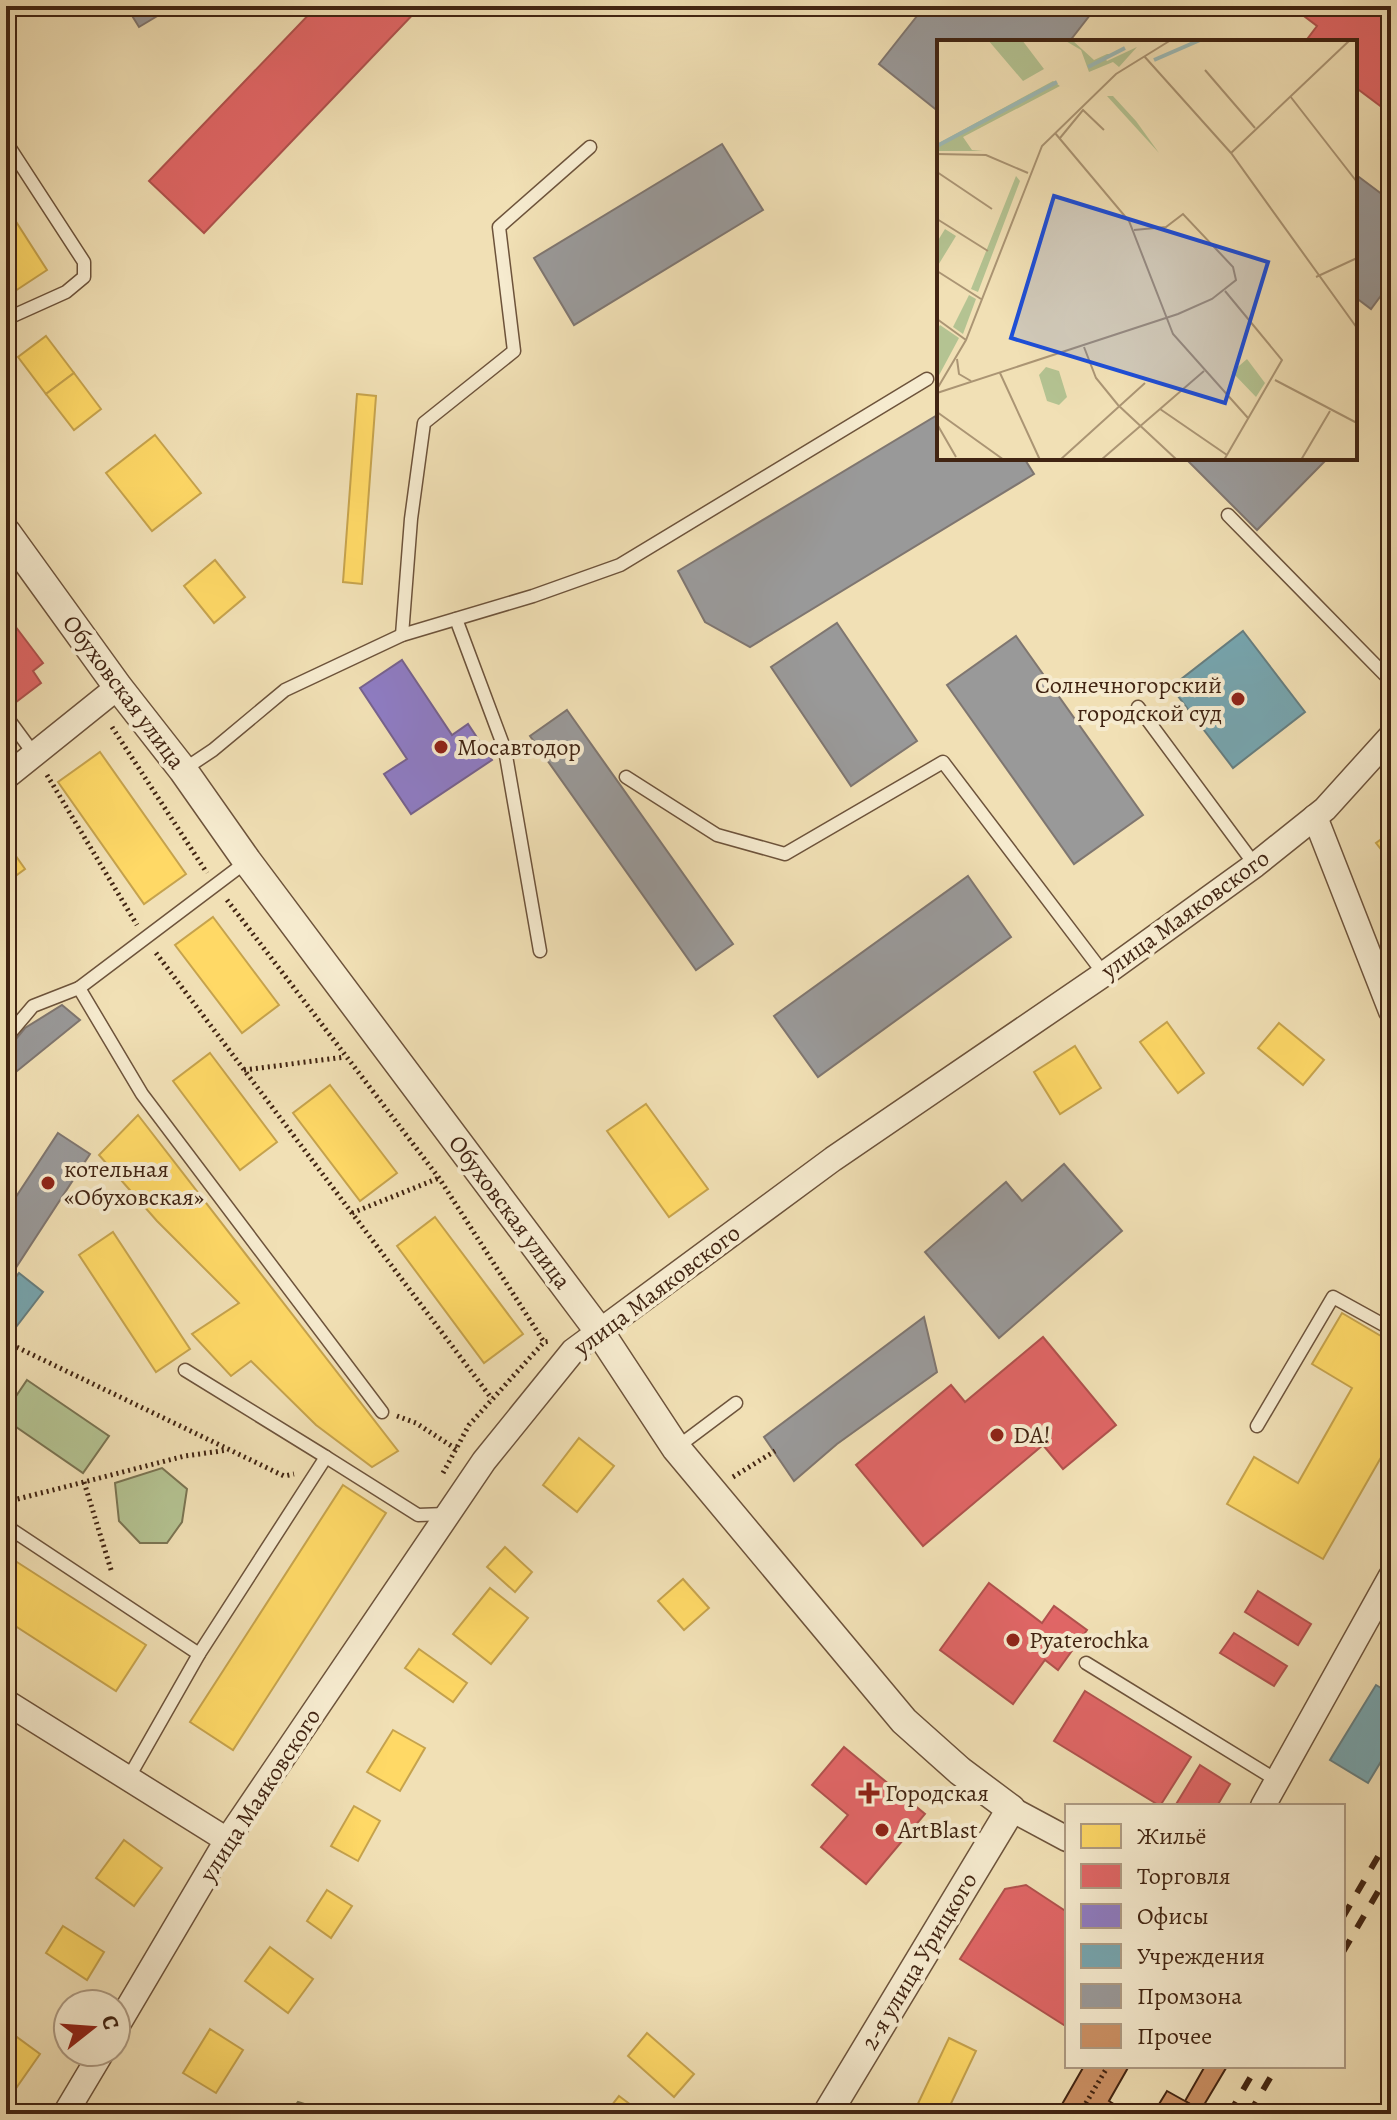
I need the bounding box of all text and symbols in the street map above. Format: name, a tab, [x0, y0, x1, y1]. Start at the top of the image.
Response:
inset map	[937, 40, 1357, 460]
street label: Обуховская улица	[55, 608, 193, 776]
place label: Солнечногорский городской суд	[1035, 669, 1222, 729]
marker: Солнечногорский городской суд	[1229, 690, 1247, 708]
place label: Мосавтодор	[457, 731, 581, 763]
marker: Мосавтодор	[432, 738, 450, 756]
street label: улица Маяковского	[1093, 842, 1276, 987]
street label: Обуховская улица	[441, 1128, 579, 1296]
place label: котельная «Обуховская»	[64, 1153, 204, 1213]
marker: котельная «Обуховская»	[39, 1174, 57, 1192]
street label: улица Маяковского	[566, 1217, 747, 1364]
place label: DA!	[1013, 1419, 1051, 1451]
marker: DA!	[988, 1426, 1006, 1444]
place label: Pyaterochka	[1029, 1624, 1150, 1656]
marker: Pyaterochka	[1004, 1631, 1022, 1649]
street label: улица Маяковского	[191, 1702, 328, 1889]
place label: Городская	[885, 1777, 989, 1809]
marker: Городская	[860, 1784, 878, 1802]
legend	[1065, 1804, 1345, 2068]
place label: ArtBlast	[897, 1814, 978, 1846]
text: Жильё	[1137, 1820, 1206, 1852]
marker: ArtBlast	[873, 1821, 891, 1839]
text: Торговля	[1137, 1860, 1231, 1892]
street label: 2-я улица Урицкого	[853, 1866, 985, 2056]
text: Офисы	[1137, 1900, 1209, 1932]
text: Учреждения	[1137, 1940, 1265, 1972]
text: Промзона	[1137, 1980, 1242, 2012]
north arrow	[52, 1988, 132, 2068]
text: С	[94, 2012, 126, 2033]
text: Прочее	[1137, 2020, 1212, 2052]

